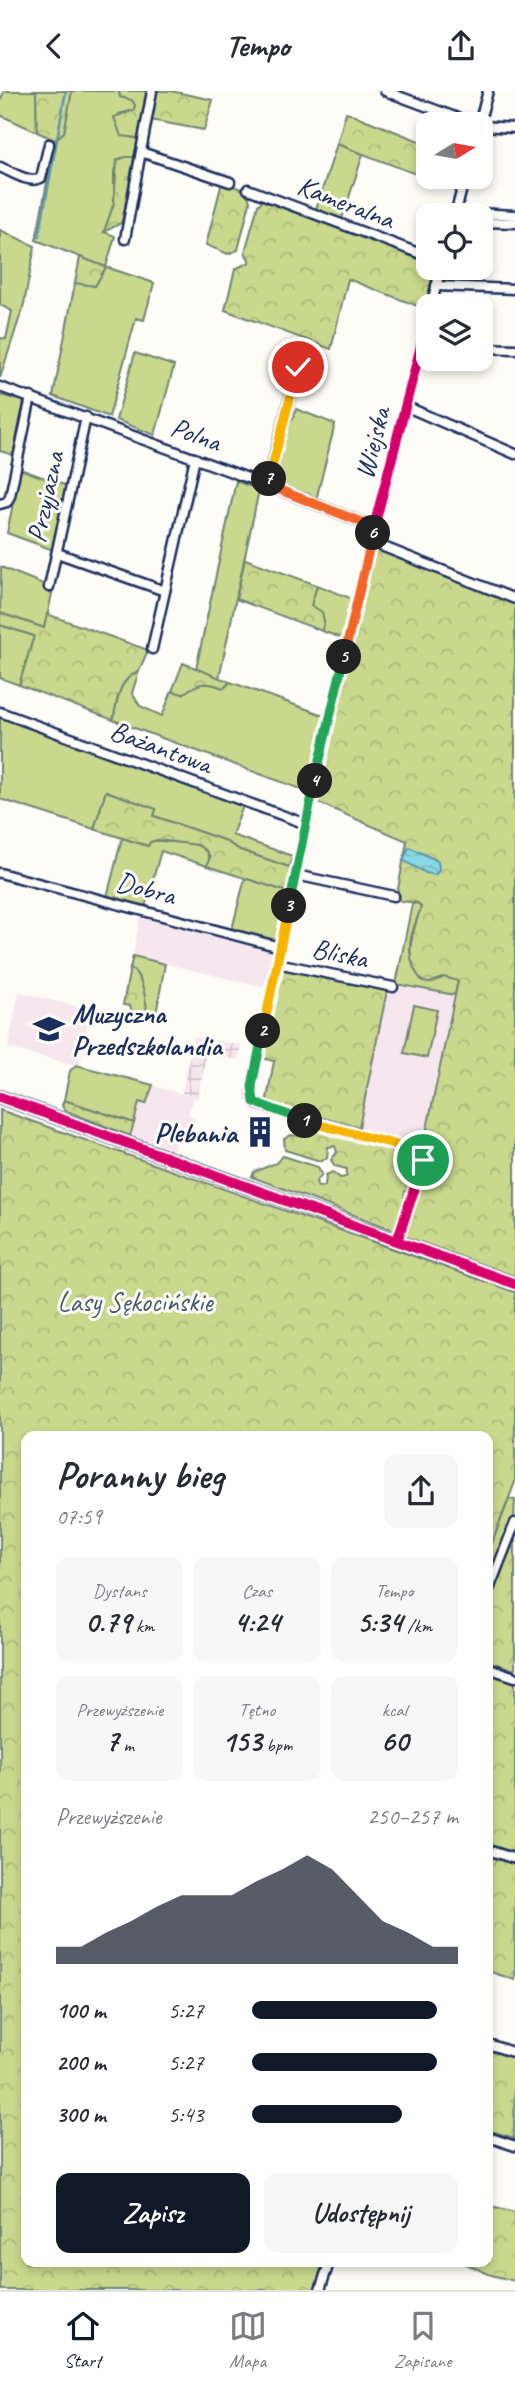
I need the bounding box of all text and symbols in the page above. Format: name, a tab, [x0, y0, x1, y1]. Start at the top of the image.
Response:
text: Tempo	[225, 25, 290, 66]
icon: back	[35, 27, 73, 65]
icon: share	[442, 27, 480, 65]
north arrow	[416, 112, 494, 189]
map controls	[416, 112, 493, 371]
street label: Kameralna	[293, 168, 401, 237]
button: locate	[416, 203, 493, 280]
button: layers	[416, 294, 493, 371]
pin	[268, 337, 328, 397]
icon: check	[279, 348, 317, 386]
street label: Wiejska	[346, 401, 398, 482]
street label: Polna	[166, 409, 227, 460]
street label: Przyjazna	[18, 447, 72, 546]
pin: 7	[252, 461, 286, 497]
text: 7	[264, 466, 273, 490]
pin: 6	[356, 515, 390, 551]
text: 6	[368, 520, 377, 544]
pin: 5	[326, 639, 362, 675]
text: 5	[339, 644, 348, 668]
street label: Bażantowa	[105, 713, 219, 782]
pin: 4	[298, 763, 332, 799]
text: 4	[310, 768, 319, 792]
street label: Dobra	[113, 863, 181, 913]
pin: 3	[272, 889, 306, 923]
text: 3	[284, 893, 293, 917]
street label: Bliska	[309, 930, 373, 976]
place label: Muzyczna Przedszkolandia	[72, 996, 224, 1063]
school or university icon: Muzyczna Przedszkolandia	[32, 1012, 66, 1046]
pin: 2	[246, 1013, 280, 1049]
text: 2	[258, 1018, 267, 1042]
pin: 1	[288, 1103, 322, 1139]
text: 1	[300, 1108, 309, 1132]
place label: Plebania	[155, 1115, 240, 1150]
building icon: Plebania	[243, 1115, 277, 1149]
pin	[393, 1130, 453, 1190]
icon: arrive	[404, 1141, 442, 1179]
park label: Lasy Sękocińskie	[58, 1284, 214, 1319]
text: Poranny bieg	[56, 1452, 224, 1499]
button: share	[384, 1454, 458, 1528]
text: 07:59	[56, 1502, 102, 1531]
text: Dystans	[93, 1579, 147, 1603]
text: Czas	[242, 1579, 272, 1603]
text: Tempo	[375, 1579, 413, 1603]
text: 0.79	[85, 1603, 131, 1641]
text: 4:24	[234, 1603, 280, 1641]
text: 5:34	[357, 1603, 403, 1641]
text: km	[131, 1614, 154, 1638]
text: /km	[403, 1614, 432, 1638]
text: Przewyższenie	[76, 1698, 163, 1722]
text: Tętno	[239, 1698, 275, 1722]
text: kcal	[382, 1698, 407, 1722]
text: 7	[105, 1722, 119, 1760]
text: 153	[222, 1722, 262, 1760]
text: 60	[381, 1722, 408, 1760]
text: m	[119, 1733, 134, 1757]
text: bpm	[262, 1733, 292, 1757]
text: Przewyższenie	[56, 1802, 161, 1831]
text: 250–257 m	[367, 1802, 458, 1831]
text: 100 m	[56, 1996, 106, 2025]
text: 5:27	[168, 1996, 204, 2025]
text: 200 m	[56, 2048, 106, 2077]
text: 5:27	[168, 2048, 204, 2077]
text: 300 m	[56, 2100, 106, 2129]
text: 5:43	[168, 2100, 204, 2129]
button: Zapisz	[56, 2173, 250, 2253]
button: Udostępnij	[264, 2173, 458, 2253]
tab: Start	[64, 2307, 102, 2373]
tab: Mapa	[229, 2307, 267, 2373]
tab: Zapisane	[394, 2307, 451, 2373]

